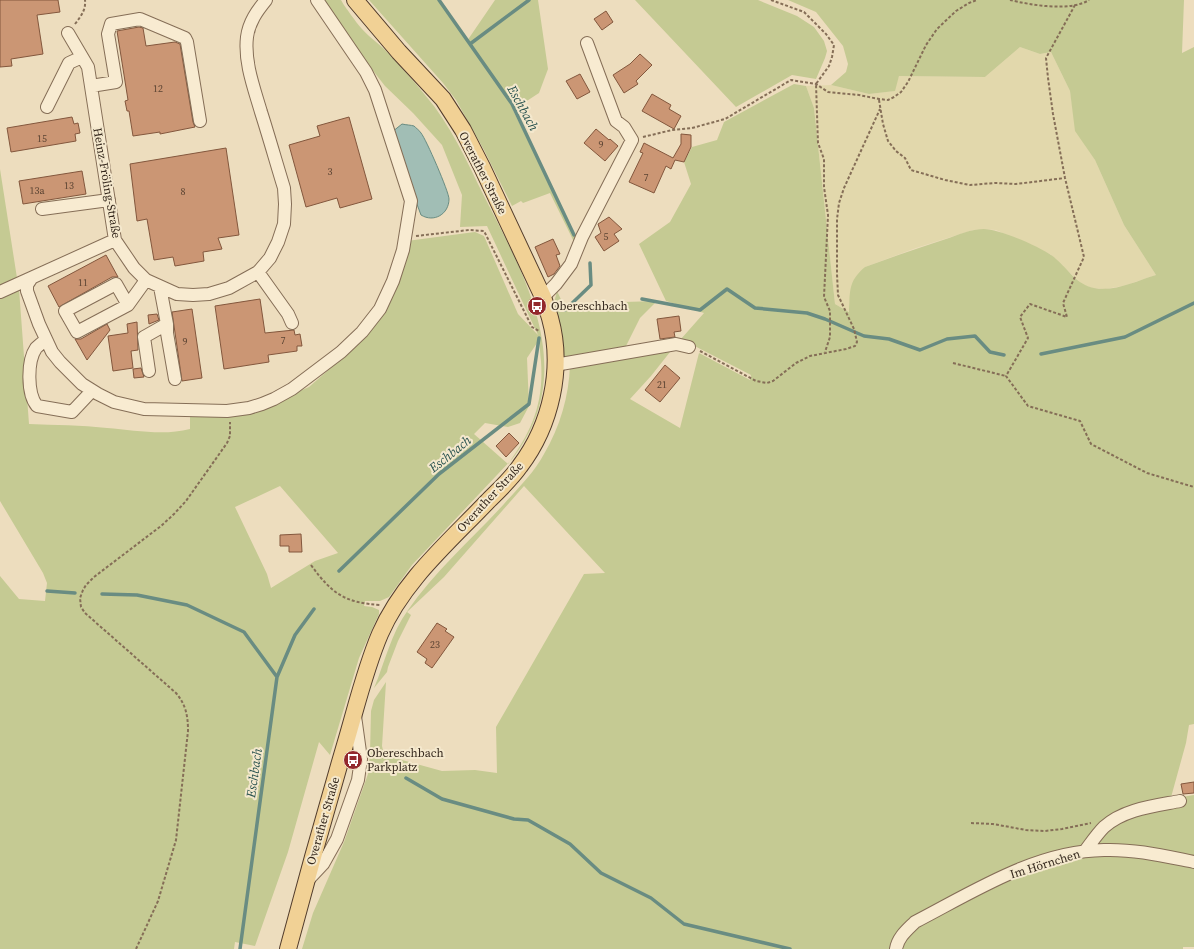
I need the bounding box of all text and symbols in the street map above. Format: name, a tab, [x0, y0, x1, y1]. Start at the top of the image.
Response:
water label: Eschbach	[503, 81, 542, 134]
house number: 12	[153, 82, 163, 95]
street label: Heinz-Fröling-Straße	[89, 126, 125, 240]
street label: Overather Straße	[455, 129, 511, 217]
house number: 15	[37, 132, 47, 145]
house number: 9	[599, 138, 604, 151]
house number: 3	[328, 165, 333, 178]
house number: 7	[644, 171, 649, 184]
house number: 13	[64, 179, 74, 192]
house number: 13a	[29, 184, 45, 197]
house number: 8	[181, 185, 186, 198]
house number: 5	[604, 230, 609, 243]
house number: 11	[78, 276, 88, 289]
bus stop icon: Obereschbach	[526, 295, 548, 317]
place label: Obereschbach	[551, 298, 628, 314]
house number: 7	[281, 334, 286, 347]
house number: 9	[183, 335, 188, 348]
house number: 21	[657, 378, 667, 391]
water label: Eschbach	[425, 432, 475, 477]
street label: Overather Straße	[453, 458, 527, 536]
house number: 23	[430, 638, 440, 651]
place label: Obereschbach Parkplatz	[367, 745, 444, 775]
water label: Eschbach	[242, 747, 266, 800]
bus stop icon: Obereschbach Parkplatz	[342, 749, 364, 771]
street label: Overather Straße	[303, 775, 343, 867]
street label: Im Hörnchen	[1008, 846, 1082, 882]

